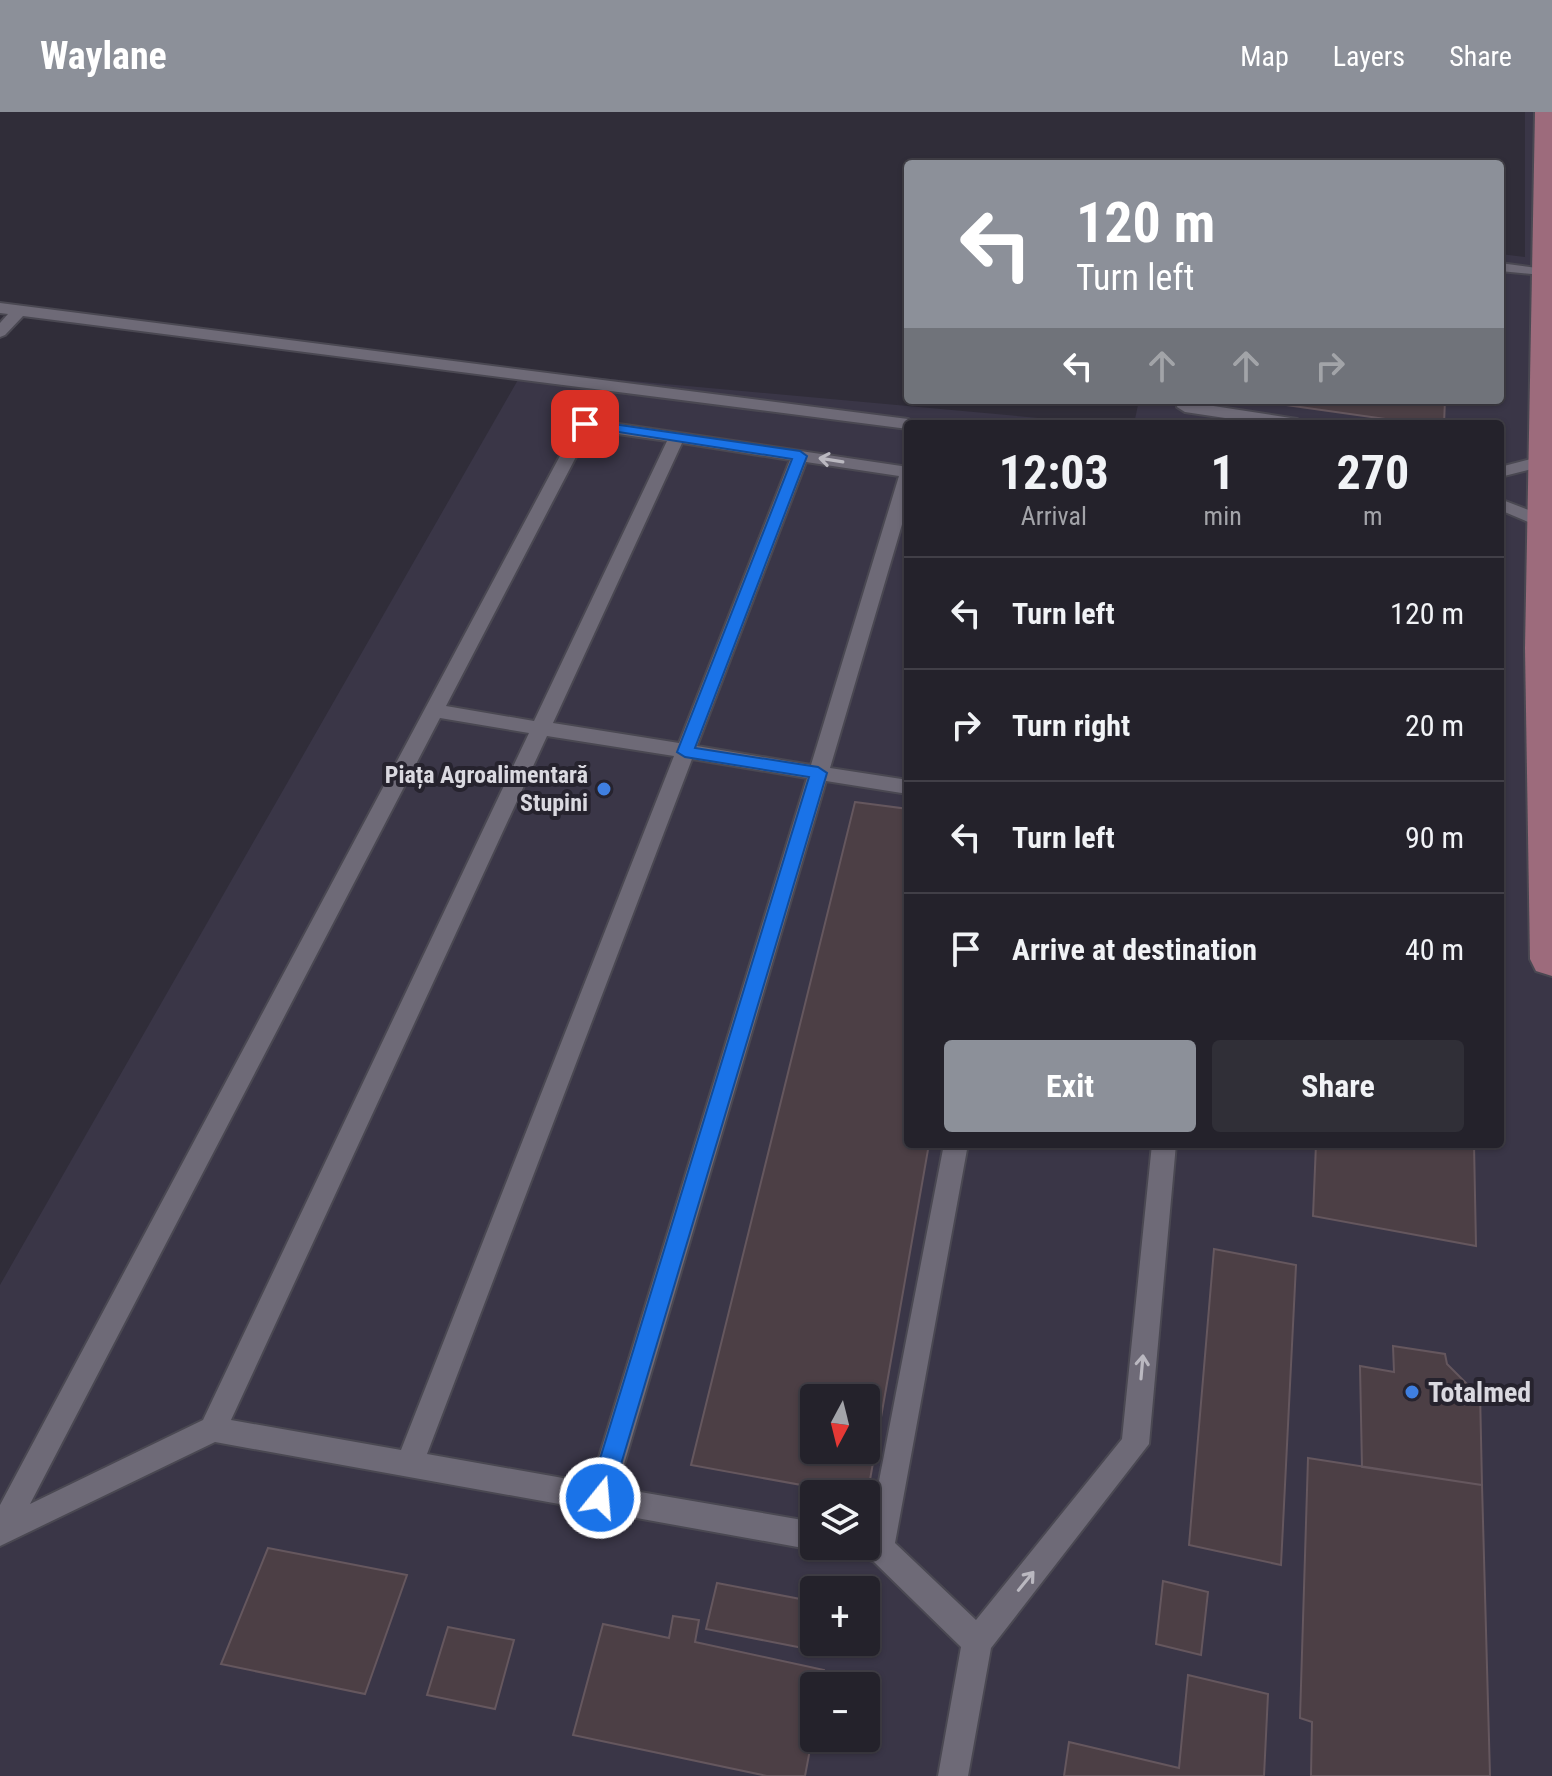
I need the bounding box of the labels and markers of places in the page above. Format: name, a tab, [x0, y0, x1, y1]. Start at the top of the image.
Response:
pin	[551, 390, 619, 458]
place label: Piața Agroalimentară Stupini	[385, 761, 588, 817]
marker: Piața Agroalimentară Stupini	[595, 780, 613, 798]
place label: Totalmed	[1428, 1376, 1531, 1409]
marker: Totalmed	[1403, 1383, 1421, 1401]

